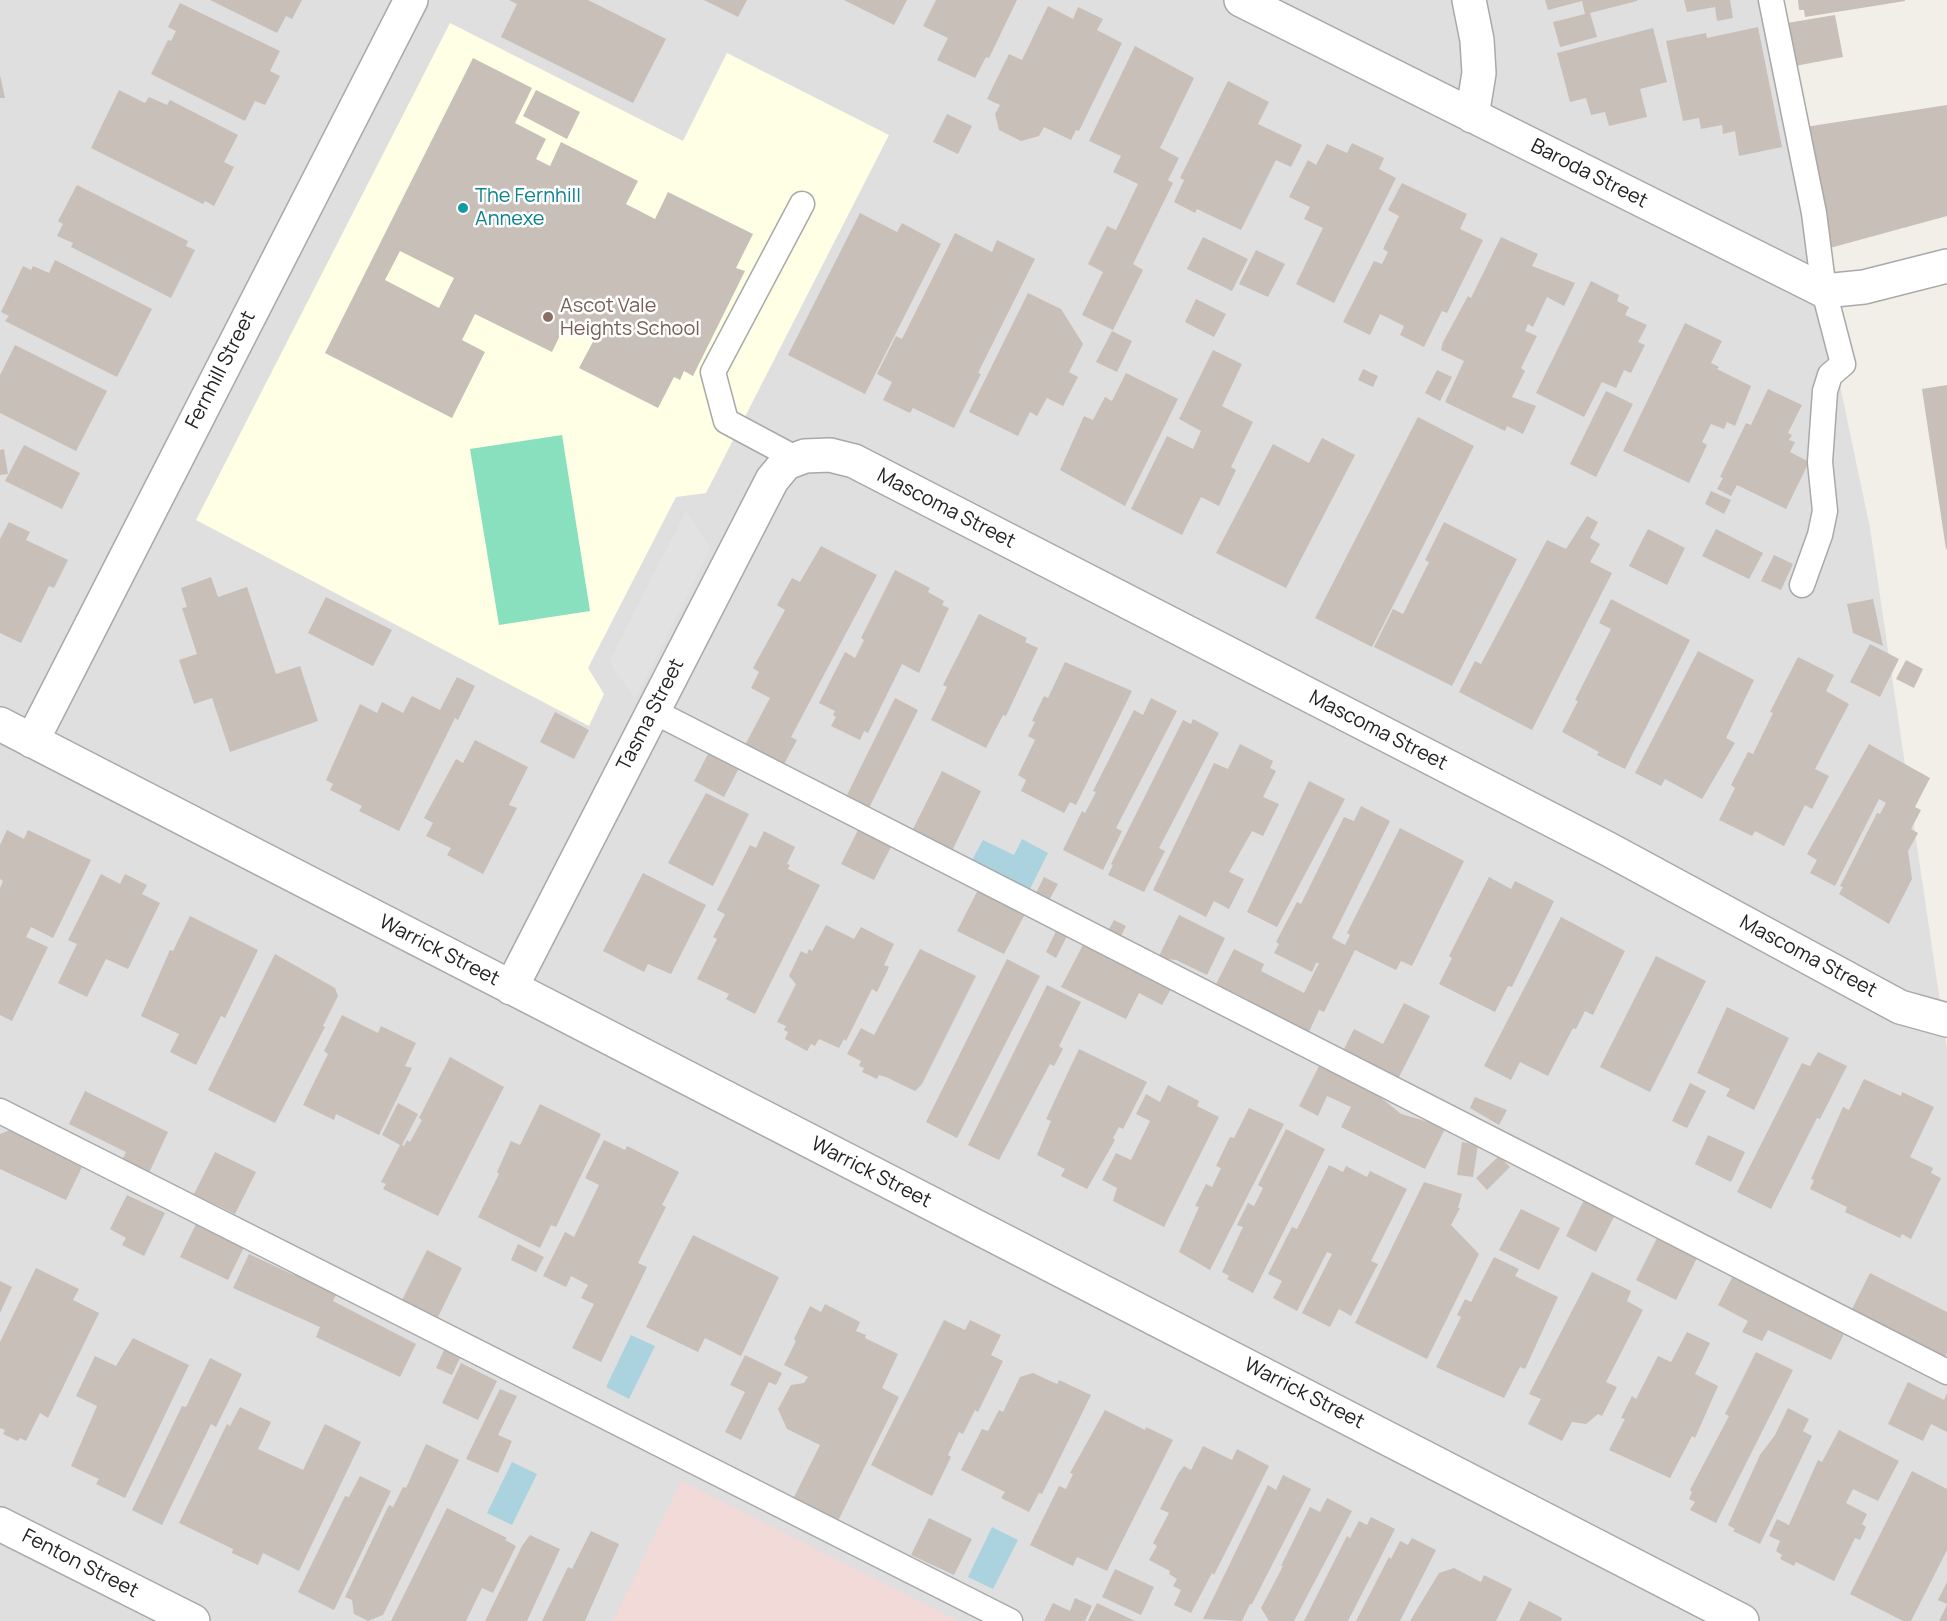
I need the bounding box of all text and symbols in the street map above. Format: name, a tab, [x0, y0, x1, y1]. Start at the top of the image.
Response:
street label: Baroda Street	[1527, 134, 1651, 214]
place label: The Fernhill Annexe	[475, 184, 581, 231]
marker: The Fernhill Annexe	[456, 201, 470, 215]
place label: Ascot Vale Heights School	[560, 294, 700, 341]
street label: Fernhill Street	[181, 307, 261, 433]
marker: Ascot Vale Heights School	[541, 310, 555, 324]
street label: Mascoma Street	[873, 464, 1019, 554]
street label: Tasma Street	[612, 655, 690, 775]
street label: Mascoma Street	[1305, 686, 1451, 776]
street label: Warrick Street	[375, 910, 503, 992]
street label: Mascoma Street	[1735, 911, 1881, 1003]
street label: Warrick Street	[807, 1132, 935, 1214]
street label: Warrick Street	[1240, 1353, 1368, 1435]
street label: Fenton Street	[18, 1524, 142, 1604]

